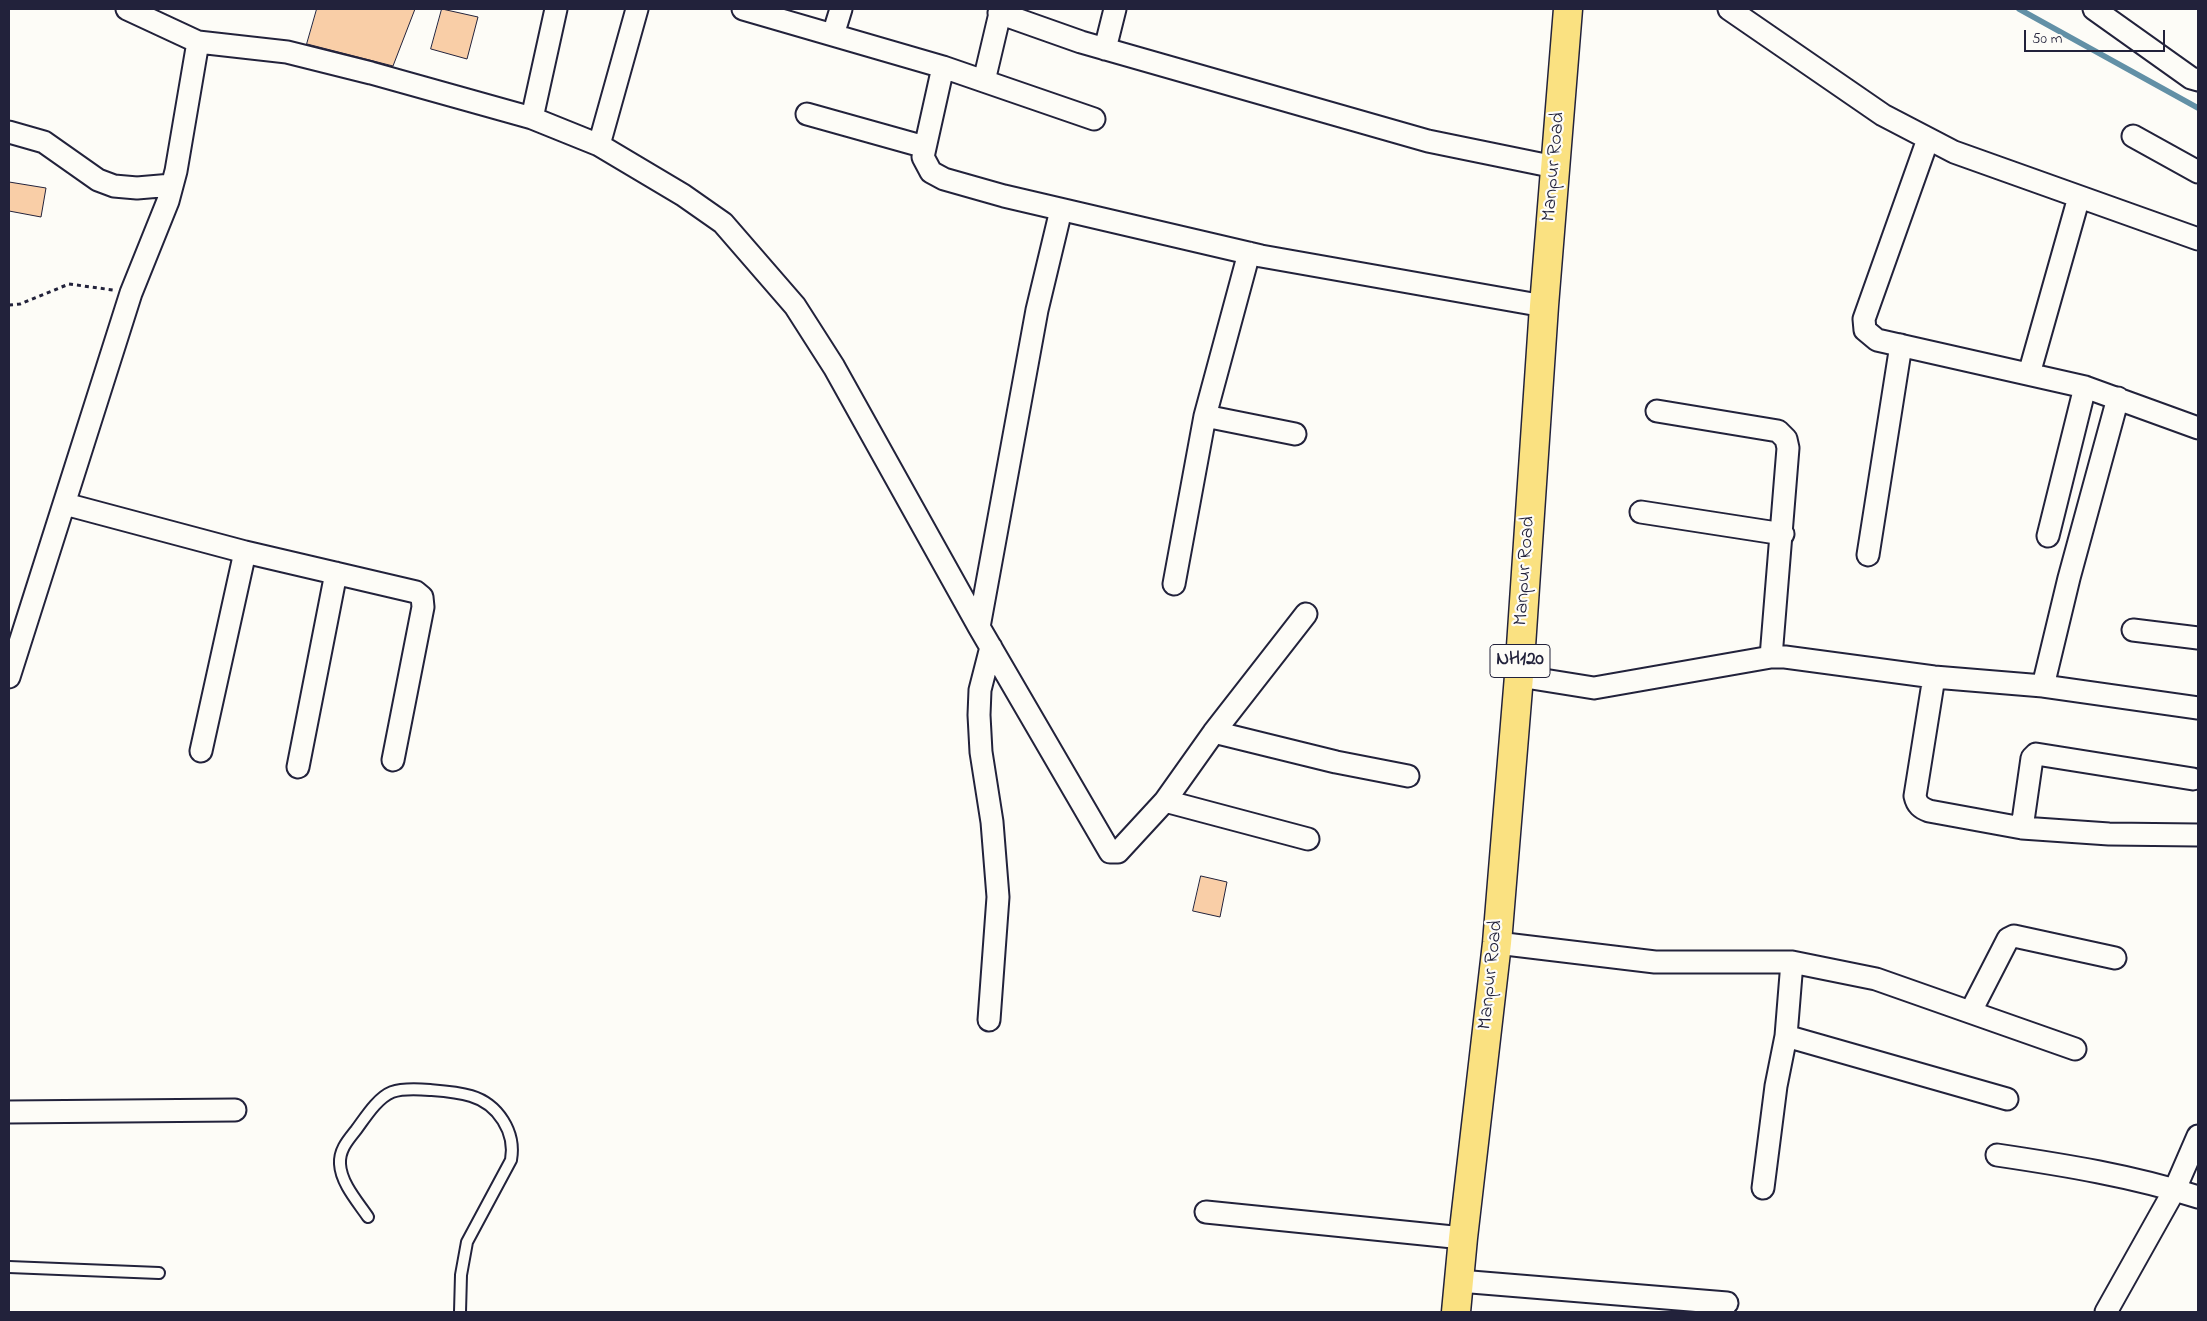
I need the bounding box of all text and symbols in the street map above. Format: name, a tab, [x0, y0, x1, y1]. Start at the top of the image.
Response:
scale bar	[2027, 20, 2168, 52]
text: 50 m	[2032, 28, 2062, 50]
street label: Manpur Road	[1538, 111, 1572, 223]
street label: Manpur Road	[1510, 515, 1542, 627]
road number: NH120	[1490, 644, 1550, 678]
street label: Manpur Road	[1474, 919, 1510, 1031]

